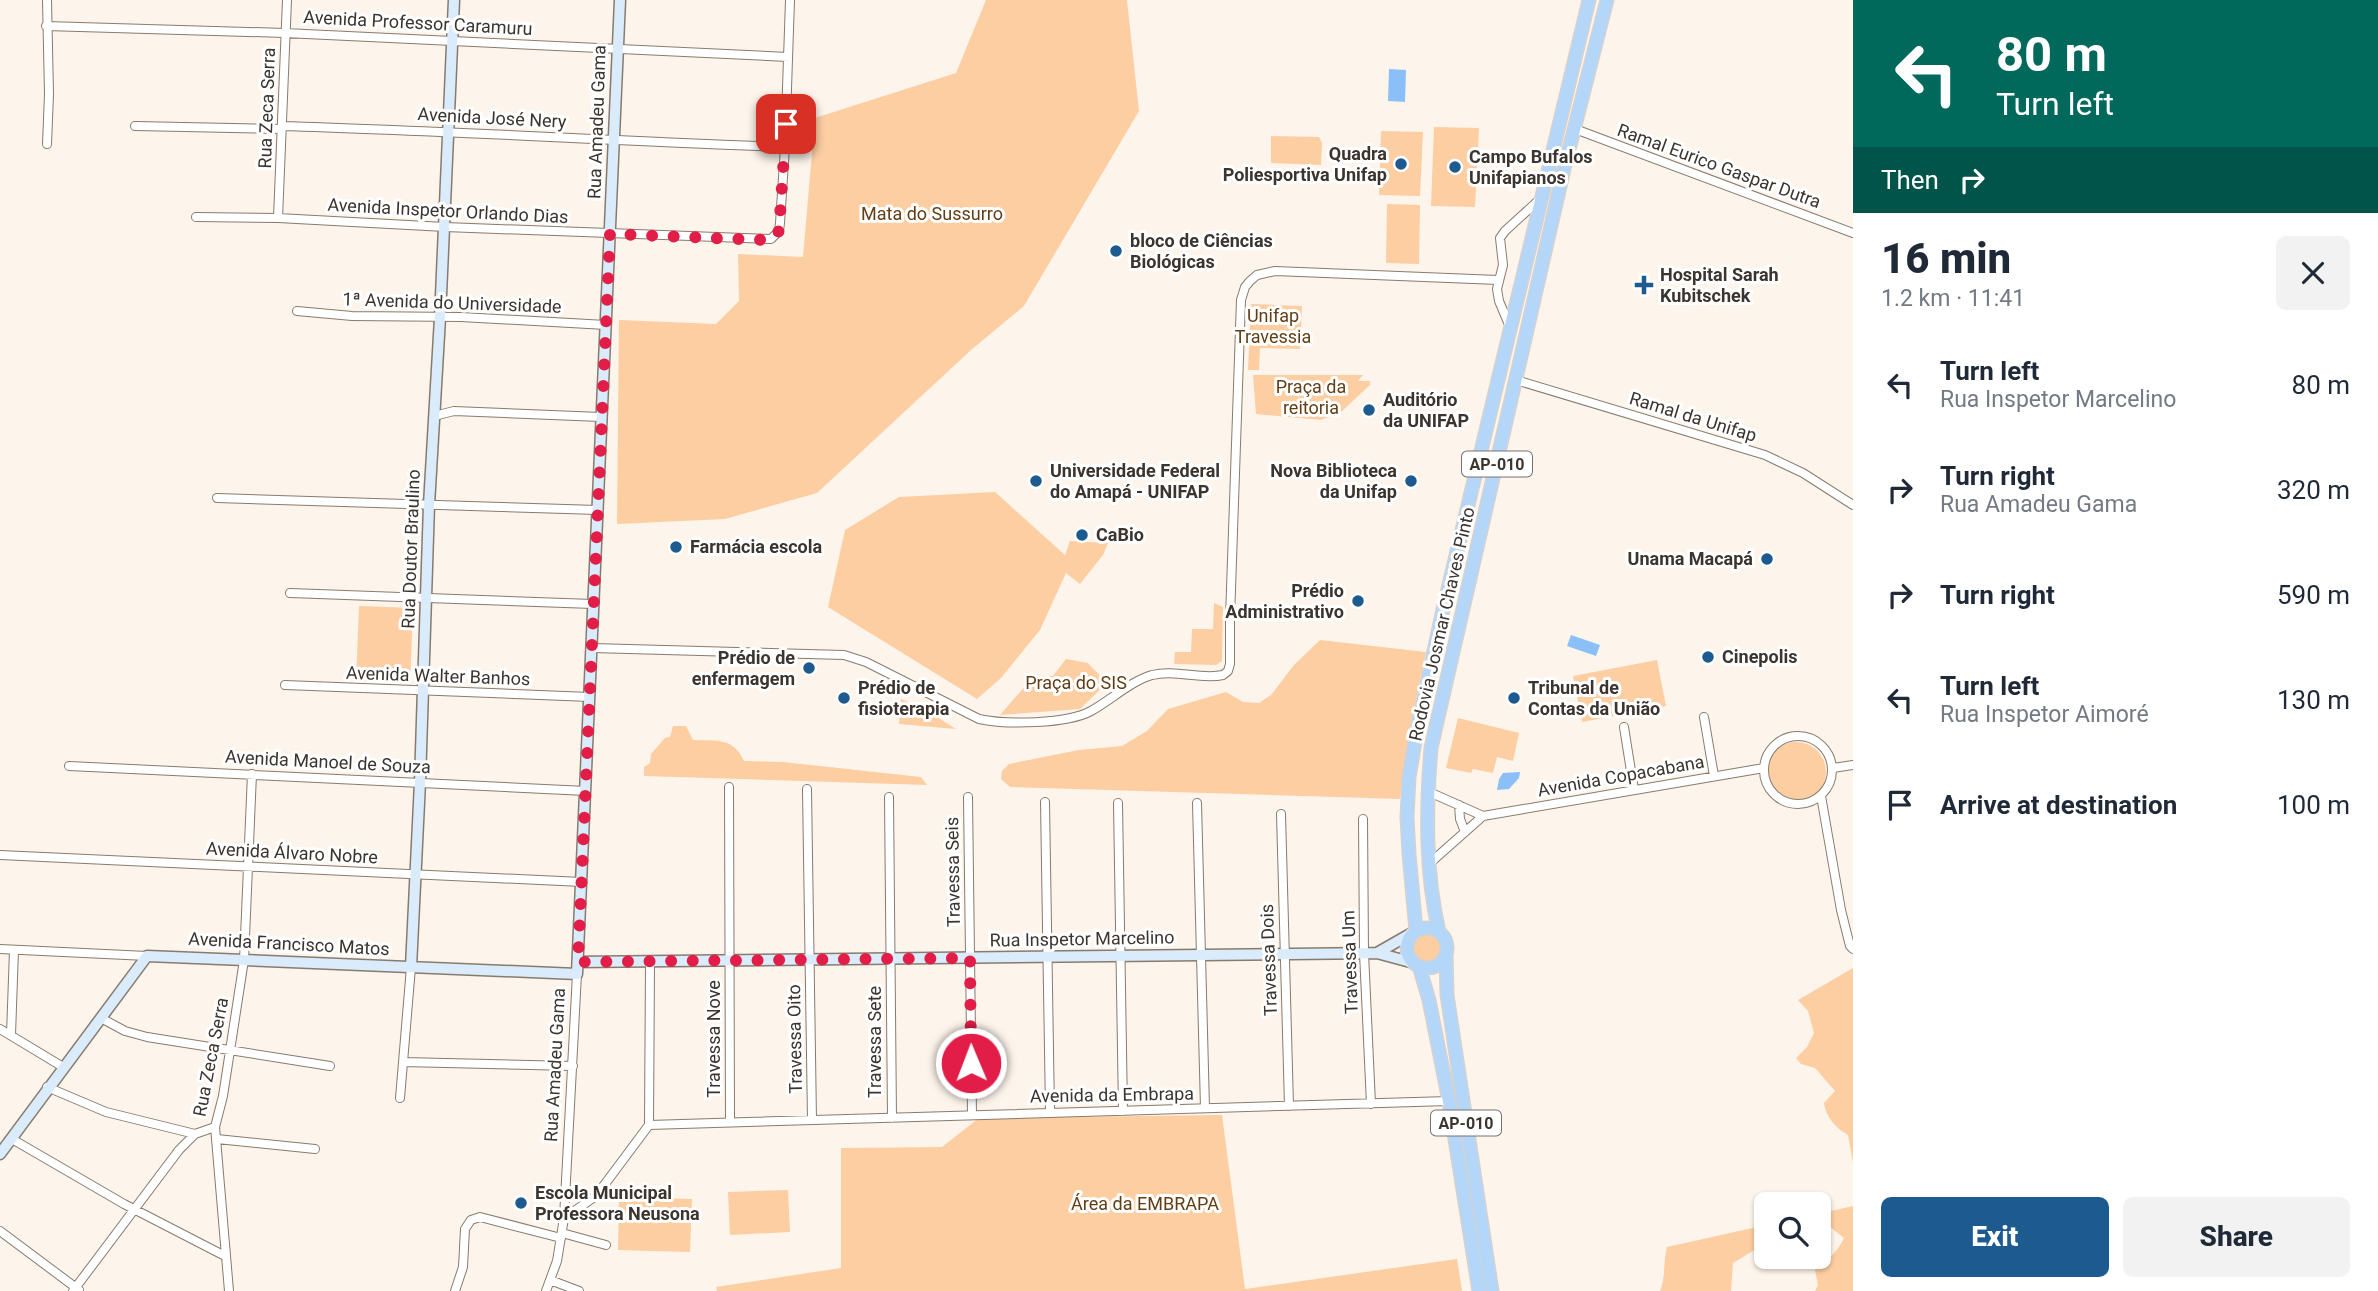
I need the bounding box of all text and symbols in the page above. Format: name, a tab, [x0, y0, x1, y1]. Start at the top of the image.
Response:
street label: Avenida Professor Caramuru	[303, 6, 533, 39]
text: 80 m	[1996, 26, 2107, 83]
icon: left	[1881, 28, 1972, 119]
street label: Rua Amadeu Gama	[583, 45, 610, 199]
street label: Rua Zeca Serra	[254, 47, 279, 169]
text: Turn left	[1996, 85, 2114, 123]
pin	[756, 94, 816, 154]
street label: Avenida José Nery	[417, 103, 567, 132]
icon: arrive	[767, 105, 805, 143]
street label: Ramal Eurico Gaspar Dutra	[1615, 119, 1824, 212]
place label: Quadra Poliesportiva Unifap	[1223, 143, 1387, 185]
place label: Campo Bufalos Unifapianos	[1469, 146, 1593, 188]
marker: Quadra Poliesportiva Unifap	[1393, 156, 1409, 172]
marker: Campo Bufalos Unifapianos	[1447, 159, 1463, 175]
icon: right	[1953, 161, 1991, 199]
text: Then	[1881, 165, 1939, 195]
street label: Avenida Inspetor Orlando Dias	[327, 194, 569, 227]
park label: Mata do Sussurro	[861, 203, 1003, 224]
place label: bloco de Ciências Biológicas	[1130, 230, 1273, 272]
text: 16 min	[1881, 234, 2011, 283]
button: close	[2276, 236, 2350, 310]
marker: bloco de Ciências Biológicas	[1108, 243, 1124, 259]
place label: Hospital Sarah Kubitschek	[1660, 264, 1779, 306]
marker: Hospital Sarah Kubitschek	[1634, 275, 1654, 295]
text: 1.2 km · 11:41	[1881, 285, 2025, 312]
street label: 1ª Avenida do Universidade	[342, 288, 562, 317]
park label: Unifap Travessia	[1235, 305, 1311, 347]
text: Turn left	[1940, 356, 2039, 386]
icon: left	[1881, 366, 1919, 404]
text: 80 m	[2292, 370, 2350, 400]
park label: Praça da reitoria	[1276, 376, 1346, 418]
text: Rua Inspetor Marcelino	[1940, 386, 2176, 413]
street label: Ramal da Unifap	[1627, 387, 1759, 446]
place label: Auditório da UNIFAP	[1383, 389, 1469, 431]
marker: Auditório da UNIFAP	[1361, 402, 1377, 418]
road number: AP-010	[1462, 452, 1532, 477]
place label: Universidade Federal do Amapá - UNIFAP	[1050, 460, 1220, 502]
place label: Nova Biblioteca da Unifap	[1270, 460, 1397, 502]
text: Turn right	[1940, 461, 2055, 491]
street label: Rua Doutor Braulino	[397, 469, 424, 629]
icon: right	[1881, 471, 1919, 509]
marker: Universidade Federal do Amapá - UNIFAP	[1028, 473, 1044, 489]
marker: Nova Biblioteca da Unifap	[1403, 473, 1419, 489]
text: 320 m	[2277, 475, 2350, 505]
text: Rua Amadeu Gama	[1940, 491, 2137, 518]
street label: Rodovia Josmar Chaves Pinto	[1404, 505, 1479, 743]
place label: CaBio	[1096, 524, 1144, 545]
marker: CaBio	[1074, 527, 1090, 543]
place label: Farmácia escola	[690, 536, 823, 557]
marker: Farmácia escola	[668, 539, 684, 555]
place label: Unama Macapá	[1628, 548, 1753, 569]
marker: Unama Macapá	[1759, 551, 1775, 567]
icon: right	[1881, 576, 1919, 614]
place label: Prédio Administrativo	[1225, 580, 1344, 622]
text: Turn right	[1940, 580, 2055, 610]
text: 590 m	[2277, 580, 2350, 610]
marker: Prédio Administrativo	[1350, 593, 1366, 609]
place label: Cinepolis	[1722, 646, 1797, 667]
place label: Prédio de enfermagem	[692, 647, 795, 689]
marker: Cinepolis	[1700, 649, 1716, 665]
marker: Prédio de enfermagem	[801, 660, 817, 676]
street label: Avenida Walter Banhos	[345, 662, 531, 689]
text: Turn left	[1940, 671, 2039, 701]
park label: Praça do SIS	[1025, 672, 1127, 693]
place label: Prédio de fisioterapia	[858, 677, 950, 719]
place label: Tribunal de Contas da União	[1528, 677, 1660, 719]
icon: left	[1881, 681, 1919, 719]
text: 130 m	[2277, 685, 2350, 715]
marker: Prédio de fisioterapia	[836, 690, 852, 706]
marker: Tribunal de Contas da União	[1506, 690, 1522, 706]
text: Rua Inspetor Aimoré	[1940, 701, 2149, 728]
street label: Avenida Manoel de Souza	[225, 746, 431, 777]
street label: Avenida Copacabana	[1536, 751, 1706, 801]
icon: arrive	[1881, 786, 1919, 824]
text: Arrive at destination	[1940, 790, 2177, 820]
text: 100 m	[2277, 790, 2350, 820]
street label: Travessa Seis	[941, 817, 964, 927]
street label: Avenida Álvaro Nobre	[206, 838, 378, 867]
street label: Travessa Dois	[1256, 904, 1281, 1016]
street label: Travessa Um	[1337, 910, 1362, 1014]
street label: Rua Inspetor Marcelino	[989, 926, 1175, 951]
street label: Avenida Francisco Matos	[188, 928, 390, 959]
street label: Travessa Nove	[703, 980, 724, 1098]
street label: Travessa Oito	[783, 984, 806, 1094]
street label: Travessa Sete	[864, 986, 885, 1098]
street label: Rua Amadeu Gama	[540, 987, 569, 1143]
street label: Rua Zeca Serra	[189, 996, 232, 1118]
position arrow	[934, 1026, 1008, 1100]
street label: Avenida da Embrapa	[1030, 1083, 1194, 1106]
road number: AP-010	[1431, 1110, 1501, 1135]
place label: Escola Municipal Professora Neusona	[535, 1182, 700, 1224]
map controls	[1754, 1192, 1831, 1269]
button: search	[1754, 1192, 1831, 1269]
park label: Área da EMBRAPA	[1071, 1193, 1219, 1214]
marker: Escola Municipal Professora Neusona	[513, 1195, 529, 1211]
button: Exit	[1881, 1197, 2109, 1277]
button: Share	[2123, 1197, 2350, 1277]

